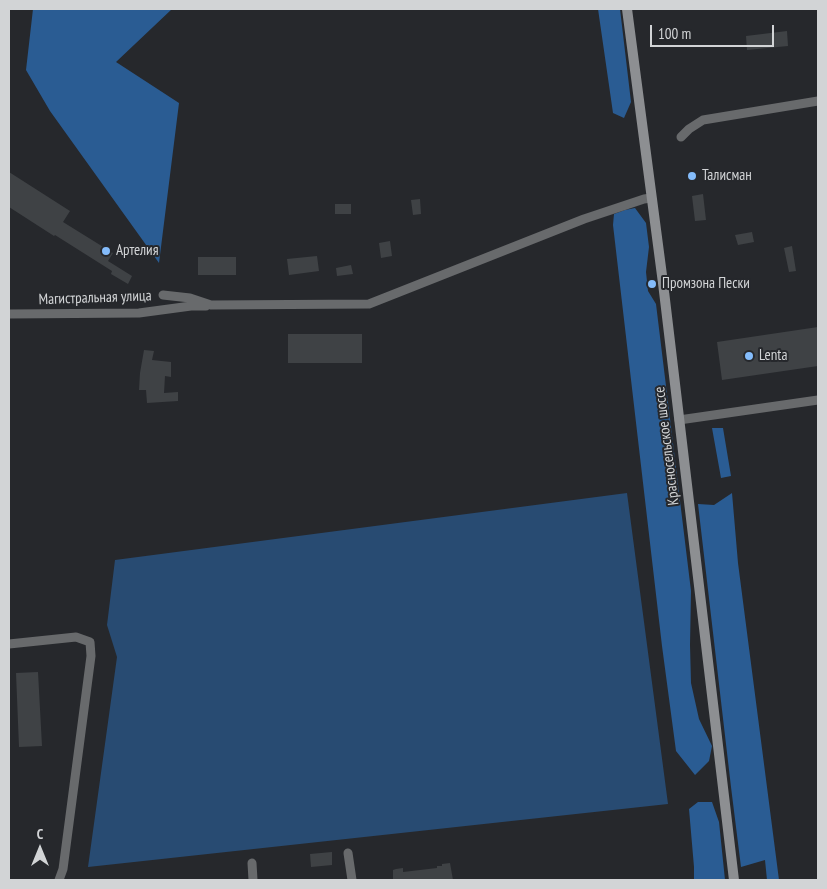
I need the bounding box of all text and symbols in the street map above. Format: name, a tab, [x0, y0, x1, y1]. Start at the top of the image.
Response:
scale bar	[652, 15, 776, 47]
text: 100 m	[658, 24, 691, 43]
place label: Талисман	[702, 167, 752, 185]
marker: Талисман	[686, 170, 698, 182]
place label: Артелия	[116, 242, 159, 260]
marker: Артелия	[100, 245, 112, 257]
place label: Промзона Пески	[662, 275, 750, 293]
marker: Промзона Пески	[646, 278, 658, 290]
street label: Магистральная улица	[38, 287, 152, 309]
place label: Lenta	[759, 347, 787, 365]
marker: Lenta	[743, 350, 755, 362]
street label: Красносельское шоссе	[651, 386, 683, 506]
north arrow	[15, 824, 65, 874]
text: С	[37, 825, 43, 843]

